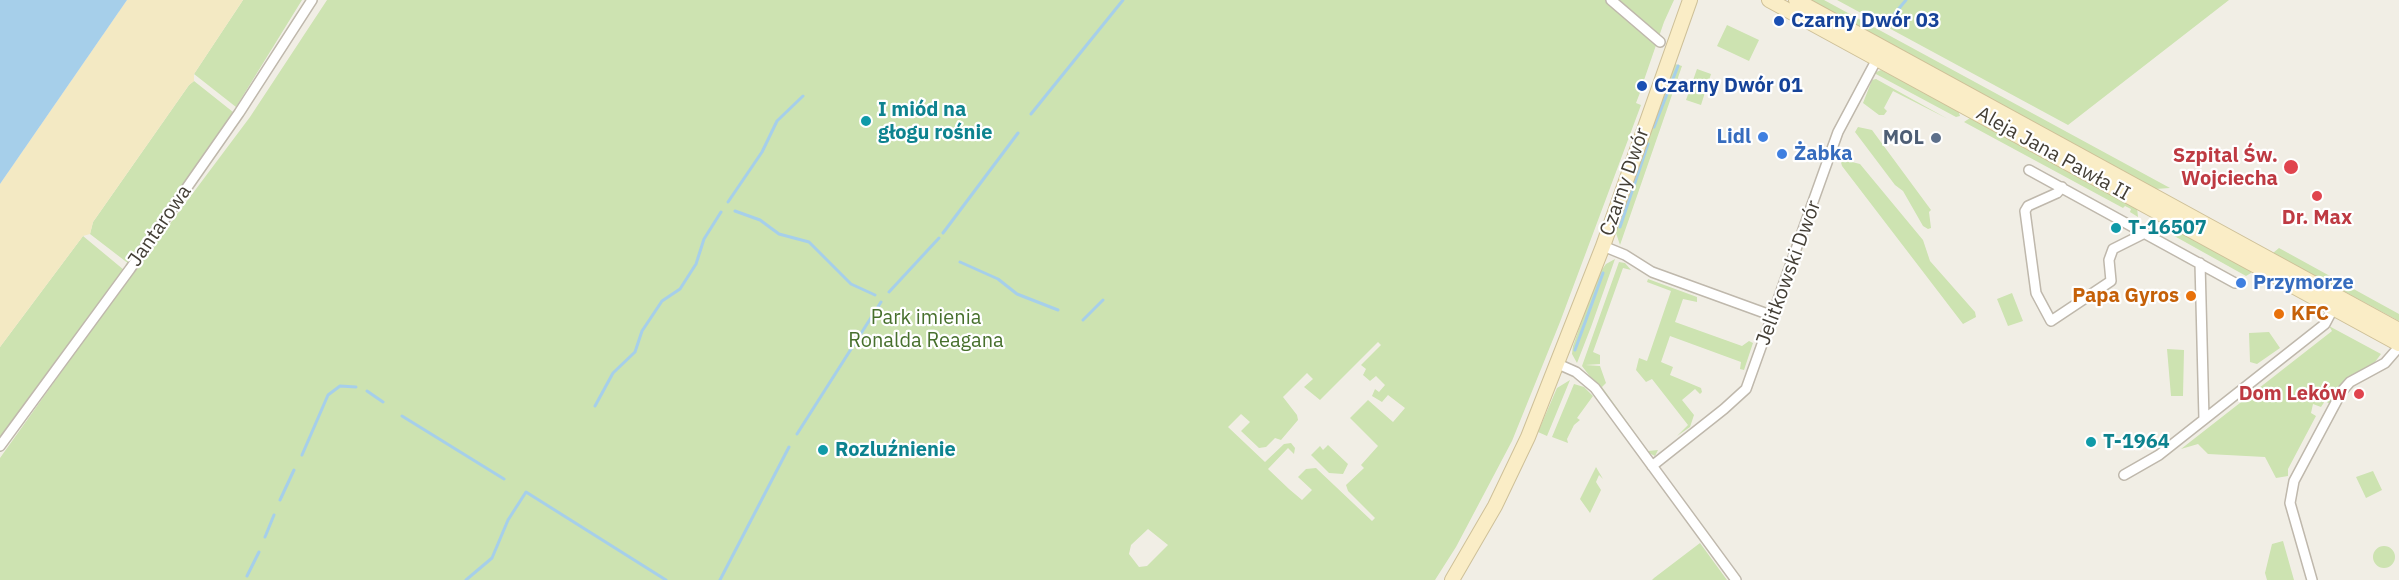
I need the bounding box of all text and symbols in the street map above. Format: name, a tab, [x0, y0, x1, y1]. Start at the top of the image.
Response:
place label: Czarny Dwór 03	[1791, 9, 1940, 33]
marker: Czarny Dwór 03	[1772, 14, 1786, 28]
place label: Czarny Dwór 01	[1654, 74, 1803, 98]
marker: Czarny Dwór 01	[1635, 79, 1649, 93]
place label: I miód na głogu rośnie	[878, 98, 992, 145]
street label: Aleja Jana Pawła II	[1972, 102, 2134, 206]
marker: I miód na głogu rośnie	[859, 114, 873, 128]
street label: Czarny Dwór	[1595, 125, 1655, 239]
place label: Lidl	[1716, 125, 1751, 149]
place label: MOL	[1883, 126, 1924, 150]
marker: Lidl	[1756, 130, 1770, 144]
marker: MOL	[1929, 131, 1943, 145]
place label: Żabka	[1794, 142, 1853, 166]
place label: Szpital Św. Wojciecha	[2173, 144, 2278, 191]
marker: Żabka	[1775, 147, 1789, 161]
marker: Szpital Św. Wojciecha	[2282, 158, 2300, 176]
street label: Jantarowa	[123, 181, 197, 271]
marker: Dr. Max	[2310, 189, 2324, 203]
street label: Jelitkowski Dwór	[1752, 197, 1826, 349]
place label: Dr. Max	[2282, 206, 2352, 230]
place label: T-16507	[2128, 216, 2207, 240]
marker: T-16507	[2109, 221, 2123, 235]
place label: Przymorze	[2253, 271, 2354, 295]
marker: Przymorze	[2234, 276, 2248, 290]
place label: Papa Gyros	[2072, 284, 2179, 308]
marker: Papa Gyros	[2184, 289, 2198, 303]
place label: KFC	[2291, 302, 2329, 326]
park label: Park imienia Ronalda Reagana	[848, 306, 1004, 353]
marker: KFC	[2272, 307, 2286, 321]
place label: Dom Leków	[2239, 382, 2347, 406]
marker: Dom Leków	[2352, 387, 2366, 401]
place label: T-1964	[2103, 430, 2170, 454]
marker: T-1964	[2084, 435, 2098, 449]
place label: Rozluźnienie	[835, 438, 956, 462]
marker: Rozluźnienie	[816, 443, 830, 457]

